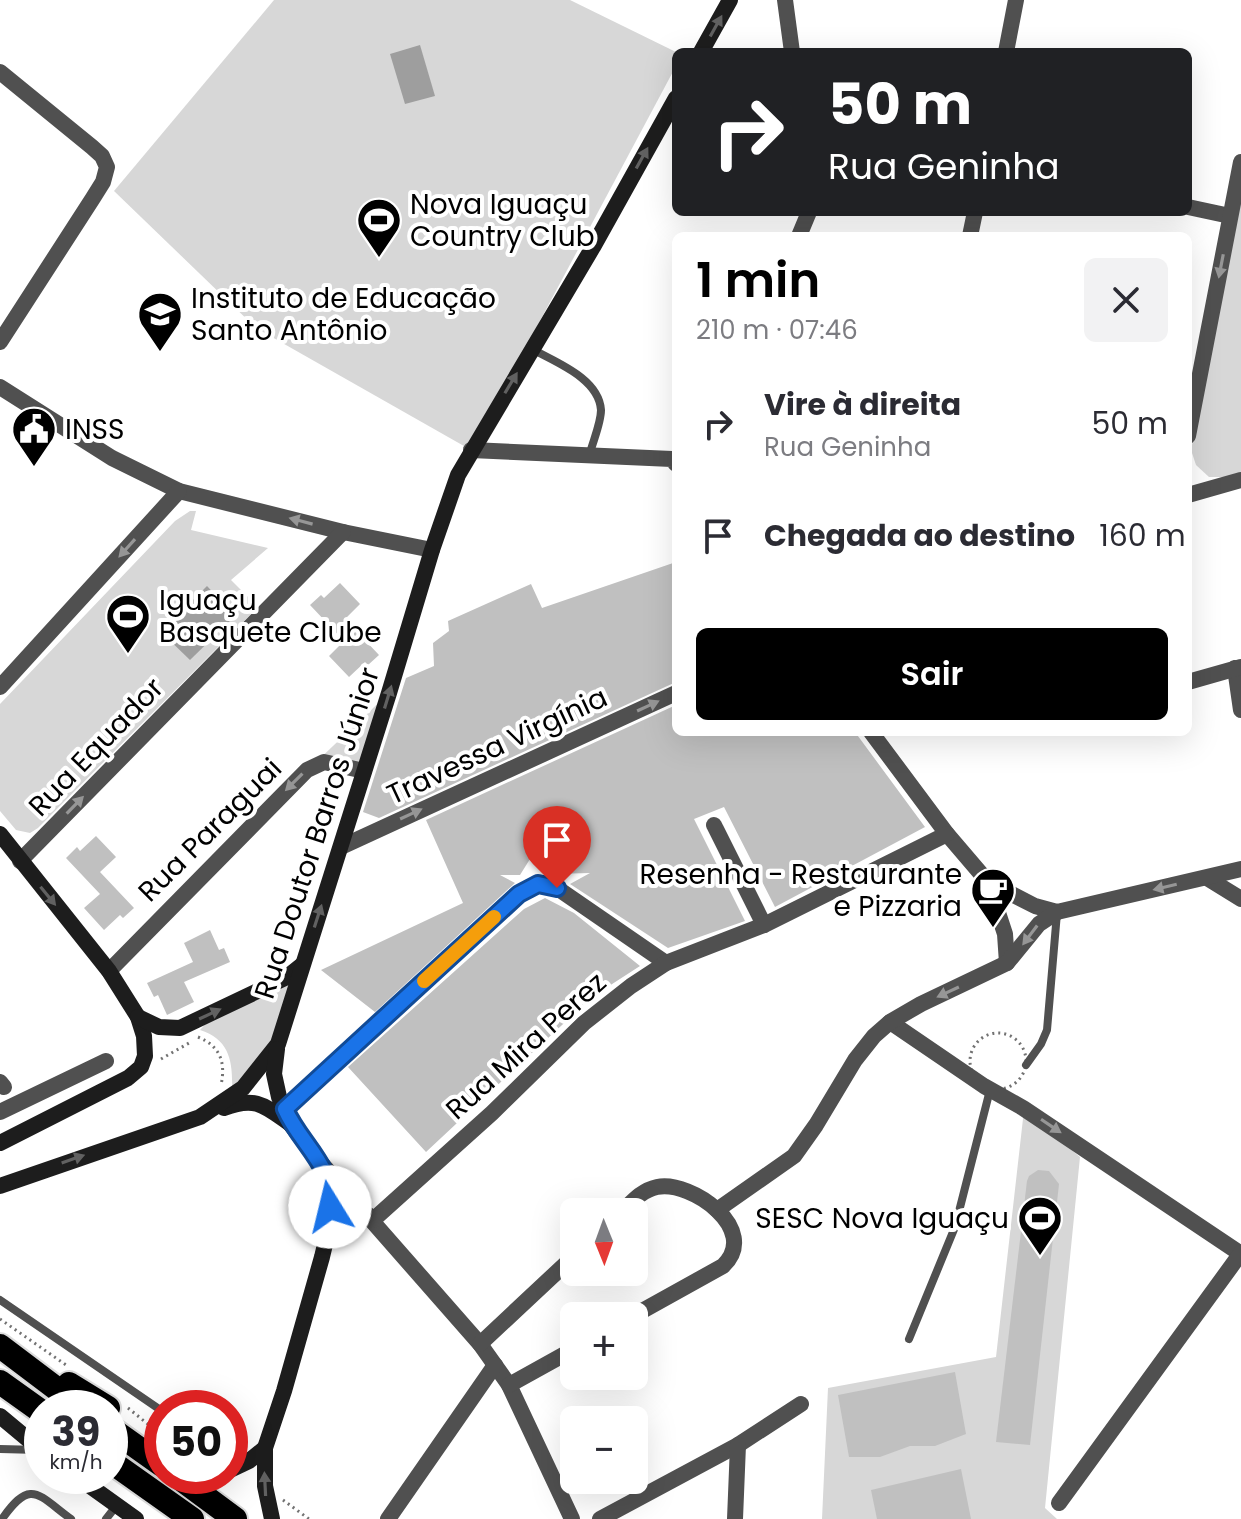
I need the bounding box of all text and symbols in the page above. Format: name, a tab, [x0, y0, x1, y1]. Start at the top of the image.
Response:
one-way arrow	[709, 15, 723, 37]
text: 50 m	[828, 65, 972, 144]
icon: right	[696, 80, 800, 184]
text: Rua Geninha	[828, 141, 1060, 192]
one-way arrow	[635, 147, 649, 170]
place label: Nova Iguaçu Country Club	[410, 185, 595, 256]
sports icon: Nova Iguaçu Country Club	[355, 196, 403, 259]
text: 1 min	[696, 247, 820, 314]
one-way arrow	[1214, 254, 1226, 279]
button: close	[1084, 258, 1168, 342]
place label: Instituto de Educação Santo Antônio	[191, 279, 496, 350]
school or university icon: Instituto de Educação Santo Antônio	[136, 290, 184, 353]
text: 210 m · 07:46	[696, 312, 858, 348]
one-way arrow	[504, 372, 518, 394]
text: Vire à direita	[764, 383, 961, 426]
icon: right	[696, 402, 740, 446]
text: 50 m	[1091, 402, 1168, 445]
public building icon: INSS	[10, 405, 58, 468]
place label: INSS	[65, 410, 124, 449]
text: Rua Geninha	[764, 429, 931, 465]
one-way arrow	[289, 514, 314, 526]
icon: arrive	[696, 514, 740, 558]
text: Chegada ao destino	[764, 514, 1075, 557]
text: 160 m	[1099, 514, 1186, 557]
one-way arrow	[118, 539, 136, 558]
place label: Iguaçu Basquete Clube	[159, 581, 382, 652]
sports icon: Iguaçu Basquete Clube	[104, 592, 152, 655]
button: Sair	[696, 628, 1168, 720]
street label: Rua Doutor Barros Júnior	[245, 662, 389, 1004]
street label: Rua Equador	[20, 669, 172, 825]
street label: Travessa Virgínia	[380, 678, 614, 814]
one-way arrow	[382, 685, 395, 709]
one-way arrow	[636, 699, 660, 713]
street label: Rua Paraguai	[130, 750, 290, 910]
one-way arrow	[286, 772, 304, 791]
one-way arrow	[65, 796, 84, 815]
pin	[523, 806, 591, 888]
one-way arrow	[400, 808, 423, 821]
icon: arrive	[535, 818, 579, 862]
place label: Resenha - Restaurante e Pizzaria	[640, 855, 962, 926]
cafe icon: Resenha - Restaurante e Pizzaria	[969, 866, 1017, 929]
one-way arrow	[1153, 882, 1178, 894]
one-way arrow	[39, 885, 56, 905]
one-way arrow	[312, 904, 325, 928]
one-way arrow	[1023, 925, 1039, 945]
street label: Rua Mira Perez	[437, 963, 615, 1129]
one-way arrow	[936, 985, 960, 998]
one-way arrow	[198, 1007, 222, 1021]
one-way arrow	[1040, 1118, 1061, 1133]
one-way arrow	[62, 1153, 86, 1165]
position arrow	[288, 1165, 372, 1249]
sports icon: SESC Nova Iguaçu	[1016, 1194, 1064, 1257]
north arrow	[560, 1198, 648, 1286]
map controls	[560, 1198, 648, 1494]
place label: SESC Nova Iguaçu	[755, 1199, 1009, 1238]
button: +	[560, 1302, 648, 1390]
speed limit sign: 50	[144, 1390, 248, 1494]
text: 39	[52, 1404, 100, 1460]
button: −	[560, 1406, 648, 1494]
text: km/h	[49, 1448, 103, 1476]
one-way arrow	[259, 1471, 272, 1496]

